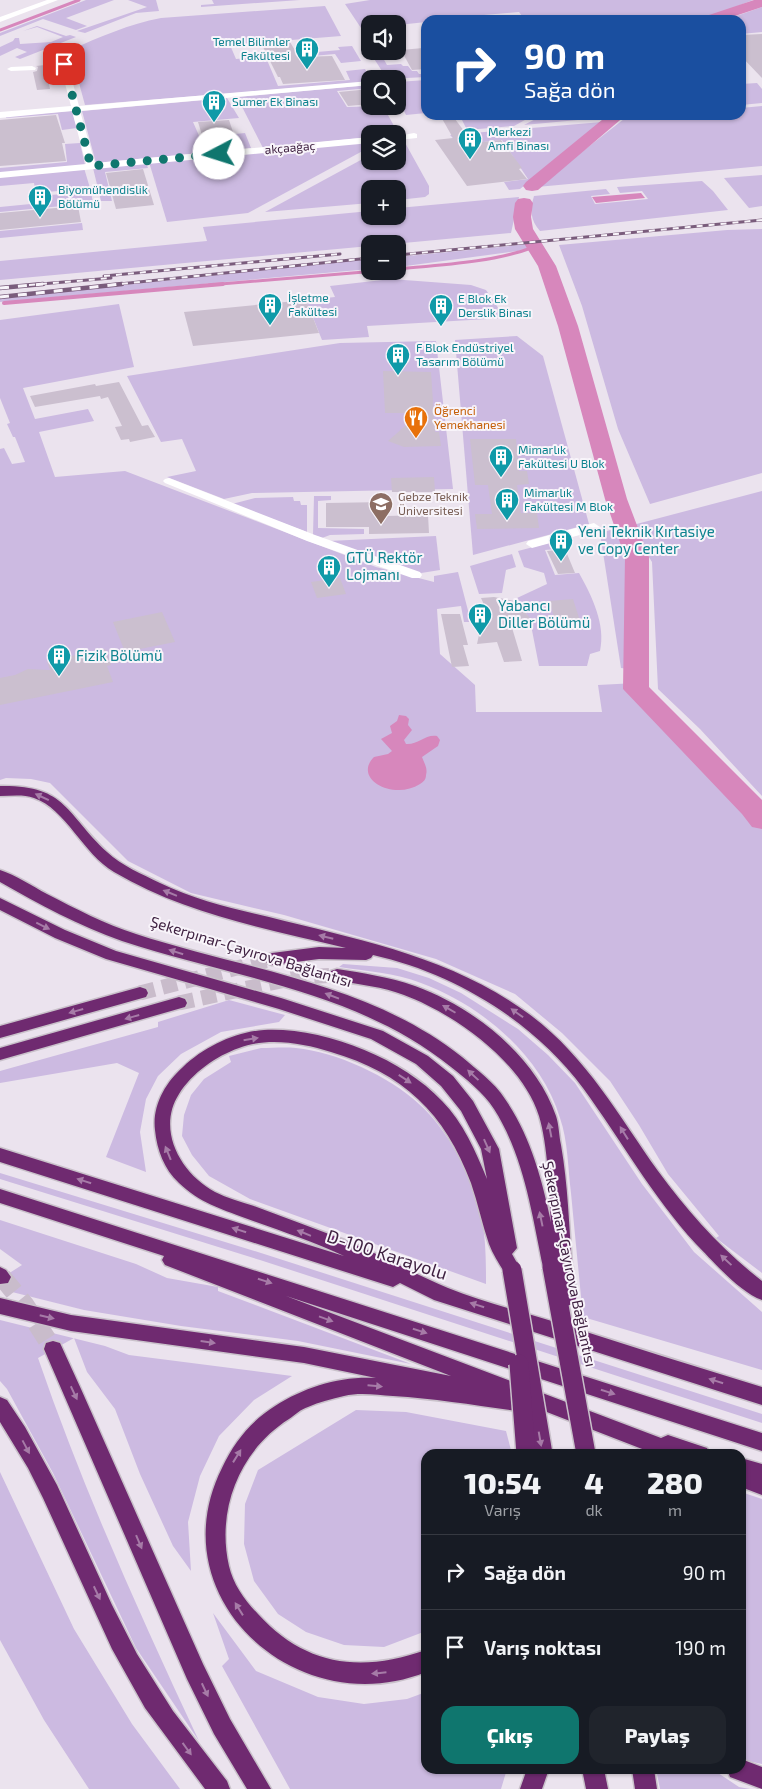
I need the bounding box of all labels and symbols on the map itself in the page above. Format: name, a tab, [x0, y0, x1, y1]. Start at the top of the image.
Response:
place label: Temel Bilimler Fakültesi	[213, 34, 290, 62]
building icon: Temel Bilimler Fakültesi	[294, 36, 320, 70]
pin	[43, 43, 85, 85]
building icon: Sumer Ek Binası	[201, 89, 227, 123]
place label: Sumer Ek Binası	[232, 94, 318, 108]
place label: Merkezi Amfi Binası	[488, 124, 549, 152]
building icon: Merkezi Amfi Binası	[457, 126, 483, 160]
position arrow	[192, 127, 244, 179]
street label: akçaağaç	[264, 138, 316, 157]
place label: Biyomühendislik Bölümü	[58, 182, 148, 210]
building icon: Biyomühendislik Bölümü	[27, 184, 53, 218]
place label: İşletme Fakültesi	[288, 290, 337, 318]
place label: E Blok Ek Derslik Binası	[458, 291, 532, 319]
building icon: İşletme Fakültesi	[257, 292, 283, 326]
building icon: E Blok Ek Derslik Binası	[428, 293, 454, 327]
place label: F Blok Endüstriyel Tasarım Bölümü	[416, 340, 514, 368]
building icon: F Blok Endüstriyel Tasarım Bölümü	[385, 342, 411, 376]
place label: Öğrenci Yemekhanesi	[434, 403, 506, 431]
restaurant icon: Öğrenci Yemekhanesi	[403, 405, 429, 439]
place label: Mimarlık Fakültesi U Blok	[518, 442, 605, 470]
building icon: Mimarlık Fakültesi U Blok	[488, 444, 514, 478]
place label: Mimarlık Fakültesi M Blok	[524, 485, 613, 513]
building icon: Mimarlık Fakültesi M Blok	[494, 487, 520, 521]
place label: Gebze Teknik Üniversitesi	[398, 489, 468, 517]
school or university icon: Gebze Teknik Üniversitesi	[368, 491, 394, 525]
place label: Yeni Teknik Kırtasiye ve Copy Center	[578, 522, 715, 557]
building icon: Yeni Teknik Kırtasiye ve Copy Center	[548, 528, 574, 562]
place label: GTÜ Rektör Lojmanı	[346, 548, 423, 584]
building icon: GTÜ Rektör Lojmanı	[316, 554, 342, 588]
place label: Yabancı Diller Bölümü	[498, 596, 590, 631]
building icon: Yabancı Diller Bölümü	[467, 602, 493, 636]
building icon: Fizik Bölümü	[46, 643, 72, 677]
place label: Fizik Bölümü	[76, 646, 163, 664]
one-way arrow	[35, 792, 50, 801]
one-way arrow	[162, 889, 177, 897]
street label: Şekerpınar-Çayırova Bağlantısı	[148, 912, 354, 991]
one-way arrow	[36, 922, 50, 930]
one-way arrow	[318, 933, 333, 941]
one-way arrow	[168, 947, 183, 955]
one-way arrow	[325, 992, 339, 1000]
one-way arrow	[441, 1005, 456, 1013]
one-way arrow	[68, 1007, 84, 1015]
one-way arrow	[510, 1008, 524, 1018]
one-way arrow	[125, 1013, 140, 1021]
one-way arrow	[244, 1035, 260, 1043]
one-way arrow	[467, 1069, 479, 1081]
one-way arrow	[398, 1074, 412, 1083]
one-way arrow	[545, 1122, 553, 1138]
one-way arrow	[620, 1127, 629, 1140]
one-way arrow	[484, 1139, 492, 1153]
one-way arrow	[164, 1146, 172, 1160]
street label: Şekerpınar-Çayırova Bağlantısı	[538, 1159, 601, 1368]
one-way arrow	[76, 1177, 91, 1185]
one-way arrow	[537, 1211, 545, 1227]
street label: D-100 Karayolu	[324, 1224, 450, 1284]
one-way arrow	[231, 1226, 246, 1234]
one-way arrow	[296, 1229, 311, 1236]
one-way arrow	[720, 1254, 732, 1266]
one-way arrow	[258, 1277, 273, 1285]
one-way arrow	[470, 1301, 485, 1309]
one-way arrow	[40, 1313, 55, 1321]
one-way arrow	[319, 1315, 334, 1323]
one-way arrow	[412, 1327, 427, 1335]
one-way arrow	[200, 1338, 216, 1346]
one-way arrow	[708, 1376, 723, 1384]
one-way arrow	[367, 1382, 383, 1390]
one-way arrow	[70, 1386, 78, 1400]
one-way arrow	[600, 1388, 615, 1396]
one-way arrow	[537, 1431, 545, 1447]
one-way arrow	[22, 1440, 30, 1455]
one-way arrow	[232, 1449, 242, 1462]
one-way arrow	[135, 1535, 143, 1549]
one-way arrow	[93, 1586, 101, 1600]
one-way arrow	[234, 1602, 243, 1615]
one-way arrow	[371, 1669, 387, 1677]
one-way arrow	[200, 1683, 209, 1698]
one-way arrow	[182, 1742, 192, 1756]

